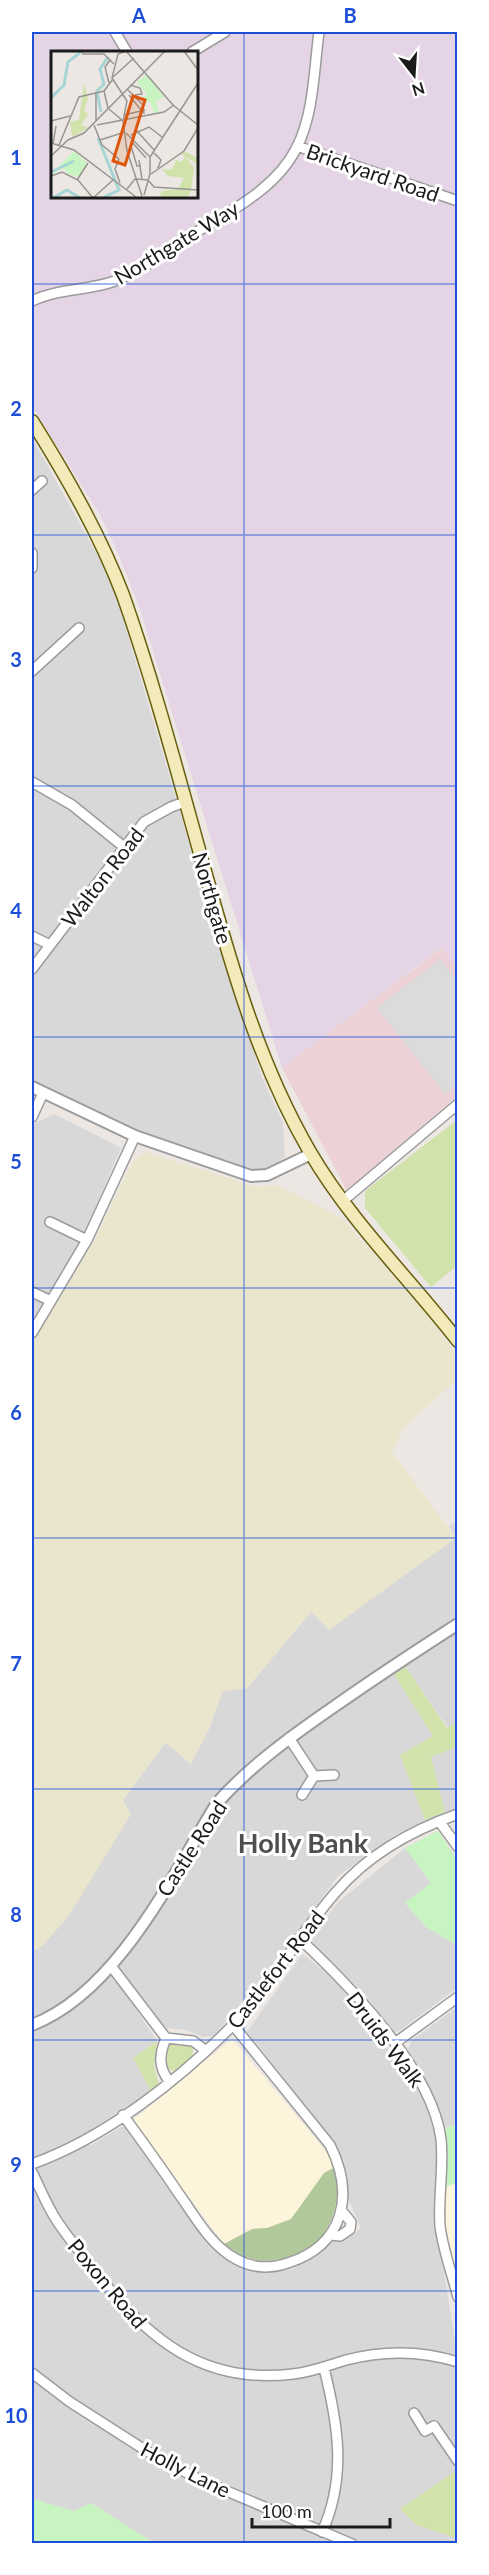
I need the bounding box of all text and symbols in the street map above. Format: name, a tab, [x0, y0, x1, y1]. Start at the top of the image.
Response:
text: A	[131, 3, 146, 27]
text: B	[343, 3, 357, 27]
north arrow	[384, 45, 444, 105]
inset map	[51, 51, 198, 198]
text: N	[410, 79, 427, 101]
street label: Brickyard Road	[303, 138, 443, 206]
text: 1	[10, 145, 22, 169]
street label: Northgate Way	[109, 195, 243, 289]
text: 2	[10, 396, 22, 420]
text: 3	[10, 647, 22, 671]
street label: Walton Road	[56, 822, 148, 932]
street label: Northgate	[188, 849, 238, 947]
text: 4	[10, 898, 22, 922]
text: 5	[10, 1149, 22, 1173]
text: 6	[10, 1400, 22, 1424]
text: 7	[10, 1651, 22, 1675]
street label: Castle Road	[151, 1795, 231, 1901]
district label: Holly Bank	[238, 1826, 369, 1859]
text: 8	[10, 1902, 22, 1926]
street label: Castlefort Road	[221, 1905, 329, 2033]
street label: Druids Walk	[342, 1986, 430, 2092]
text: 9	[10, 2152, 22, 2176]
street label: Poxon Road	[63, 2233, 153, 2333]
text: 10	[4, 2403, 28, 2427]
street label: Holly Lane	[137, 2436, 235, 2502]
scale bar	[252, 2491, 390, 2529]
text: 100 m	[261, 2500, 312, 2522]

